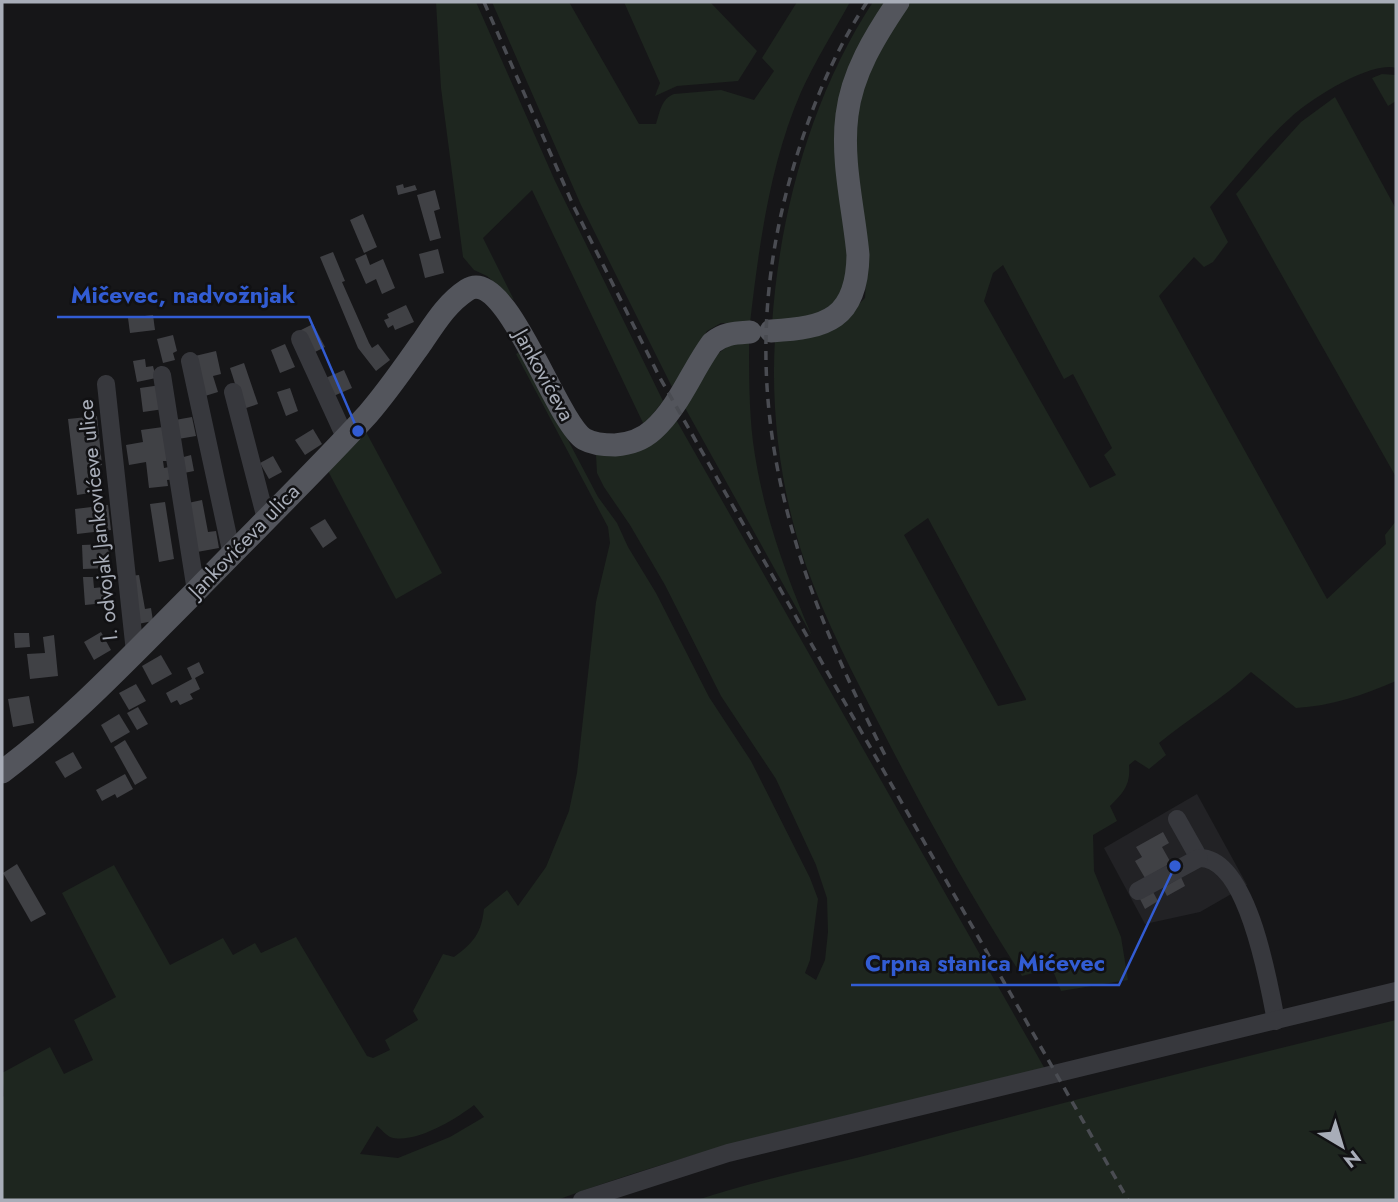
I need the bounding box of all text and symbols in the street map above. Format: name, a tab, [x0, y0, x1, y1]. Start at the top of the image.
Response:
callout: Mičevec, nadvožnjak	[57, 273, 309, 317]
text: Mičevec, nadvožnjak	[71, 278, 296, 312]
street label: Jankovićeva	[505, 321, 582, 426]
street label: I. odvojak Jankovićeve ulice	[70, 398, 126, 642]
street label: Jankovićeva ulica	[180, 477, 306, 607]
callout: Crpna stanica Mićevec	[851, 941, 1119, 985]
text: Crpna stanica Mićevec	[865, 946, 1105, 980]
north arrow	[1307, 1111, 1377, 1181]
text: N	[1338, 1144, 1366, 1174]

